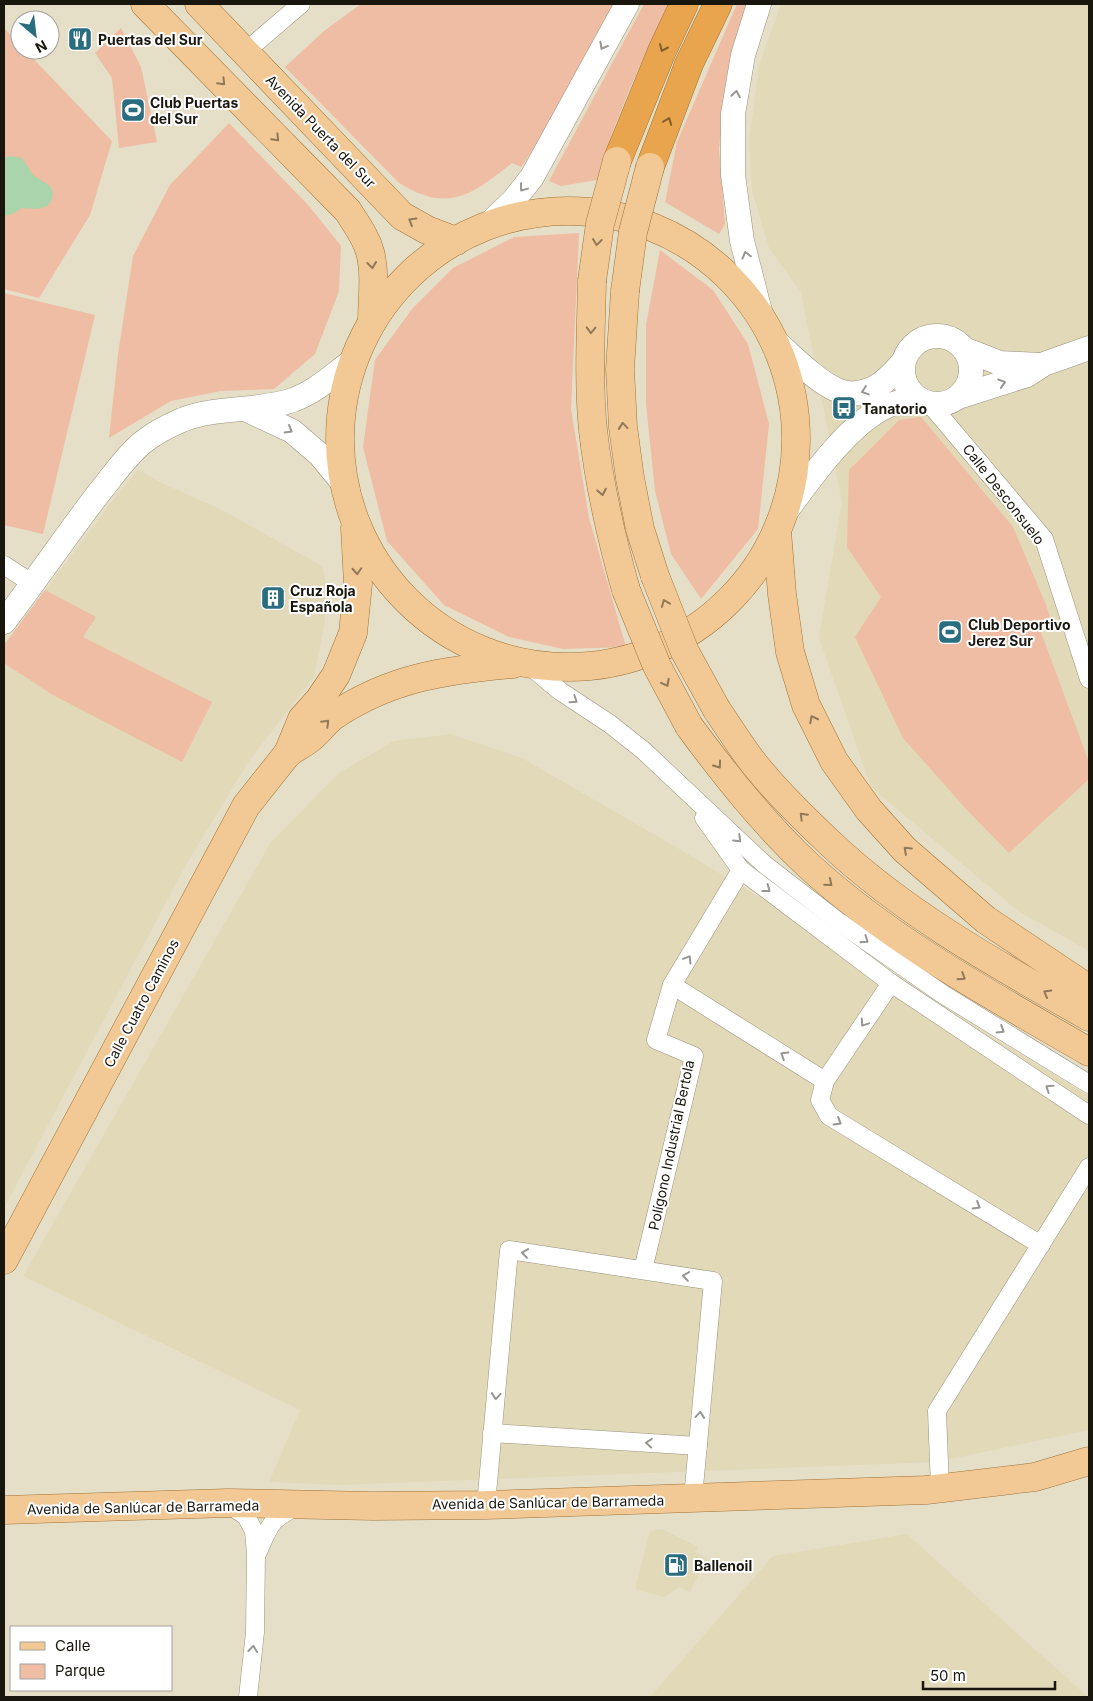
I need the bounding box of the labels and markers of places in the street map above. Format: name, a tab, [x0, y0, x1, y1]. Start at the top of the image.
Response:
restaurant icon: Puertas del Sur	[67, 26, 93, 52]
place label: Puertas del Sur	[98, 31, 203, 48]
place label: Club Puertas del Sur	[150, 94, 238, 127]
sports icon: Club Puertas del Sur	[120, 97, 146, 123]
bus stop icon: Tanatorio	[831, 395, 857, 421]
place label: Tanatorio	[862, 400, 927, 417]
place label: Cruz Roja Española	[290, 582, 356, 615]
building icon: Cruz Roja Española	[260, 585, 286, 611]
place label: Club Deportivo Jerez Sur	[968, 616, 1071, 649]
sports icon: Club Deportivo Jerez Sur	[937, 619, 963, 645]
fuel station icon: Ballenoil	[663, 1552, 689, 1578]
place label: Ballenoil	[694, 1557, 752, 1574]

